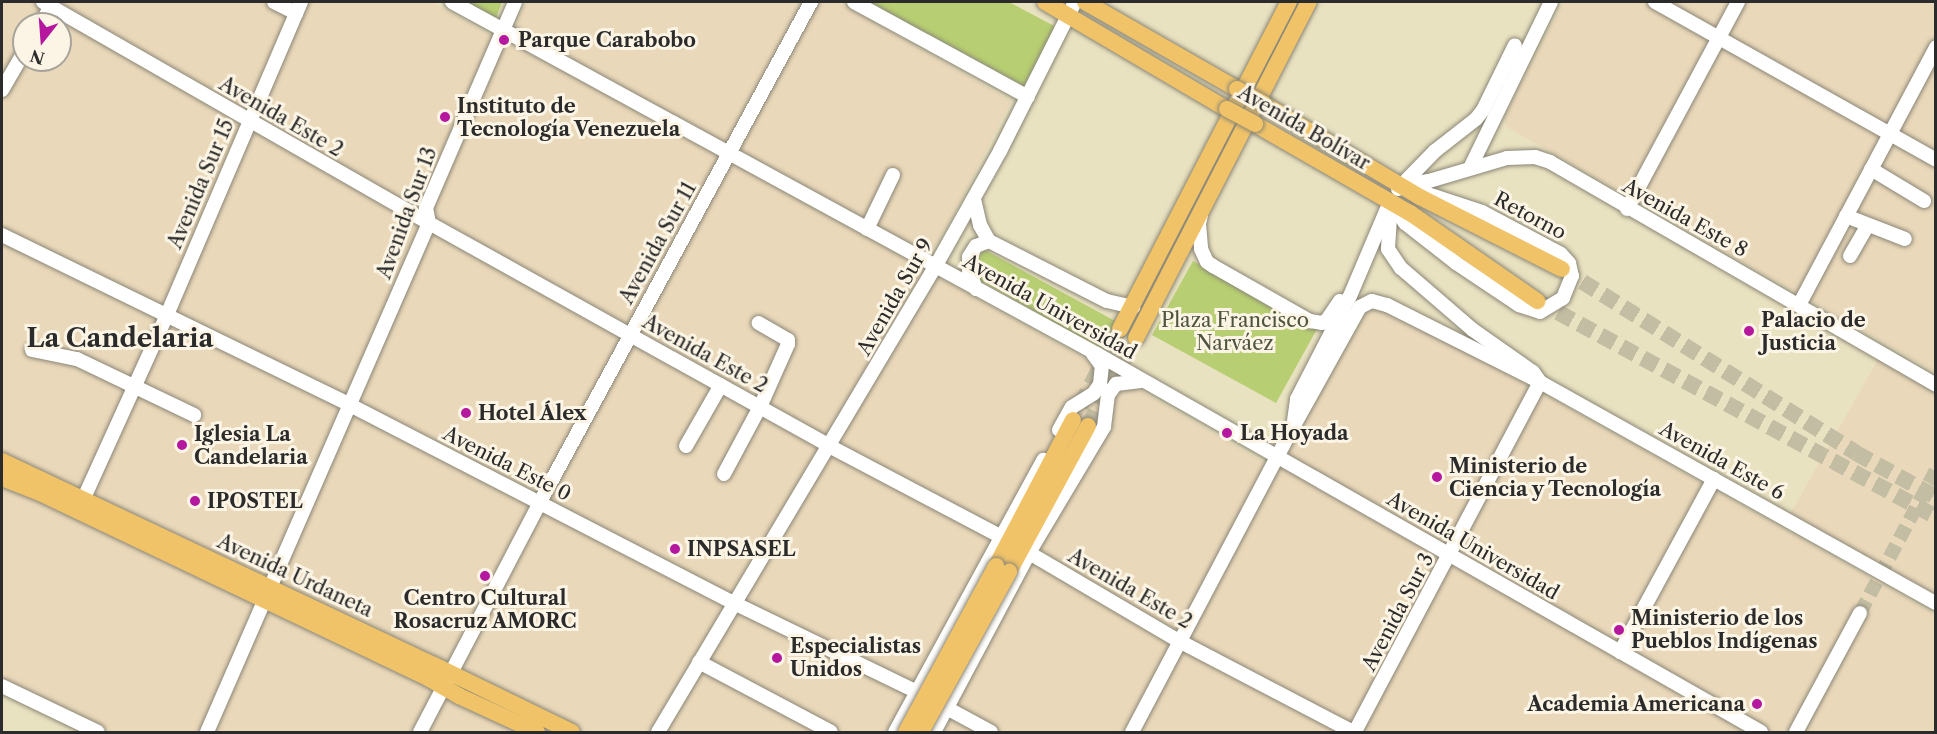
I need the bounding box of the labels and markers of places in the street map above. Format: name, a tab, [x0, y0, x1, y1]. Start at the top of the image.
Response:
place label: Parque Carabobo	[518, 28, 696, 52]
marker: Parque Carabobo	[495, 31, 513, 49]
place label: Instituto de Tecnología Venezuela	[457, 94, 681, 141]
marker: Instituto de Tecnología Venezuela	[438, 110, 452, 124]
place label: Palacio de Justicia	[1761, 308, 1866, 355]
marker: Palacio de Justicia	[1742, 324, 1756, 338]
place label: Hotel Álex	[478, 401, 587, 425]
marker: Hotel Álex	[459, 406, 473, 420]
place label: La Hoyada	[1240, 421, 1349, 445]
place label: Iglesia La Candelaria	[194, 422, 308, 469]
marker: La Hoyada	[1218, 424, 1236, 442]
marker: Iglesia La Candelaria	[175, 438, 189, 452]
place label: Ministerio de Ciencia y Tecnología	[1449, 454, 1663, 501]
marker: Ministerio de Ciencia y Tecnología	[1430, 470, 1444, 484]
place label: IPOSTEL	[207, 489, 303, 513]
marker: IPOSTEL	[188, 494, 202, 508]
place label: INPSASEL	[687, 537, 795, 561]
marker: INPSASEL	[668, 542, 682, 556]
marker: Centro Cultural Rosacruz AMORC	[478, 569, 492, 583]
place label: Centro Cultural Rosacruz AMORC	[393, 586, 577, 633]
place label: Ministerio de los Pueblos Indígenas	[1631, 606, 1818, 653]
marker: Ministerio de los Pueblos Indígenas	[1612, 623, 1626, 637]
place label: Especialistas Unidos	[790, 634, 921, 681]
marker: Especialistas Unidos	[768, 649, 786, 667]
place label: Academia Americana	[1526, 692, 1745, 716]
marker: Academia Americana	[1750, 697, 1764, 711]

